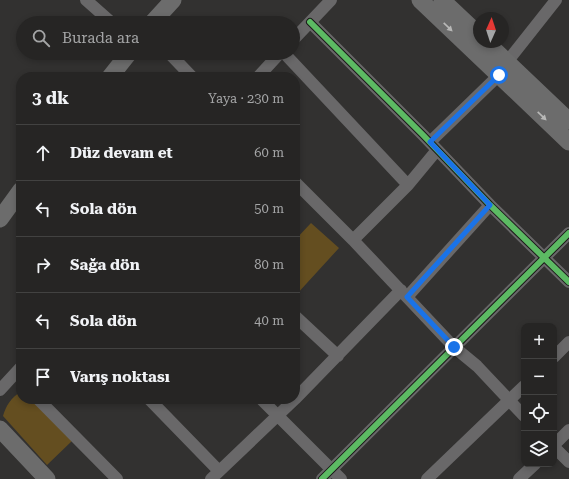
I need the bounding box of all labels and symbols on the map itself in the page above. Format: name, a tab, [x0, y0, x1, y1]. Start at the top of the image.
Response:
north arrow	[473, 12, 509, 48]
one-way arrow	[443, 22, 453, 32]
route start	[490, 66, 508, 84]
one-way arrow	[537, 112, 547, 121]
route end	[445, 338, 463, 356]

